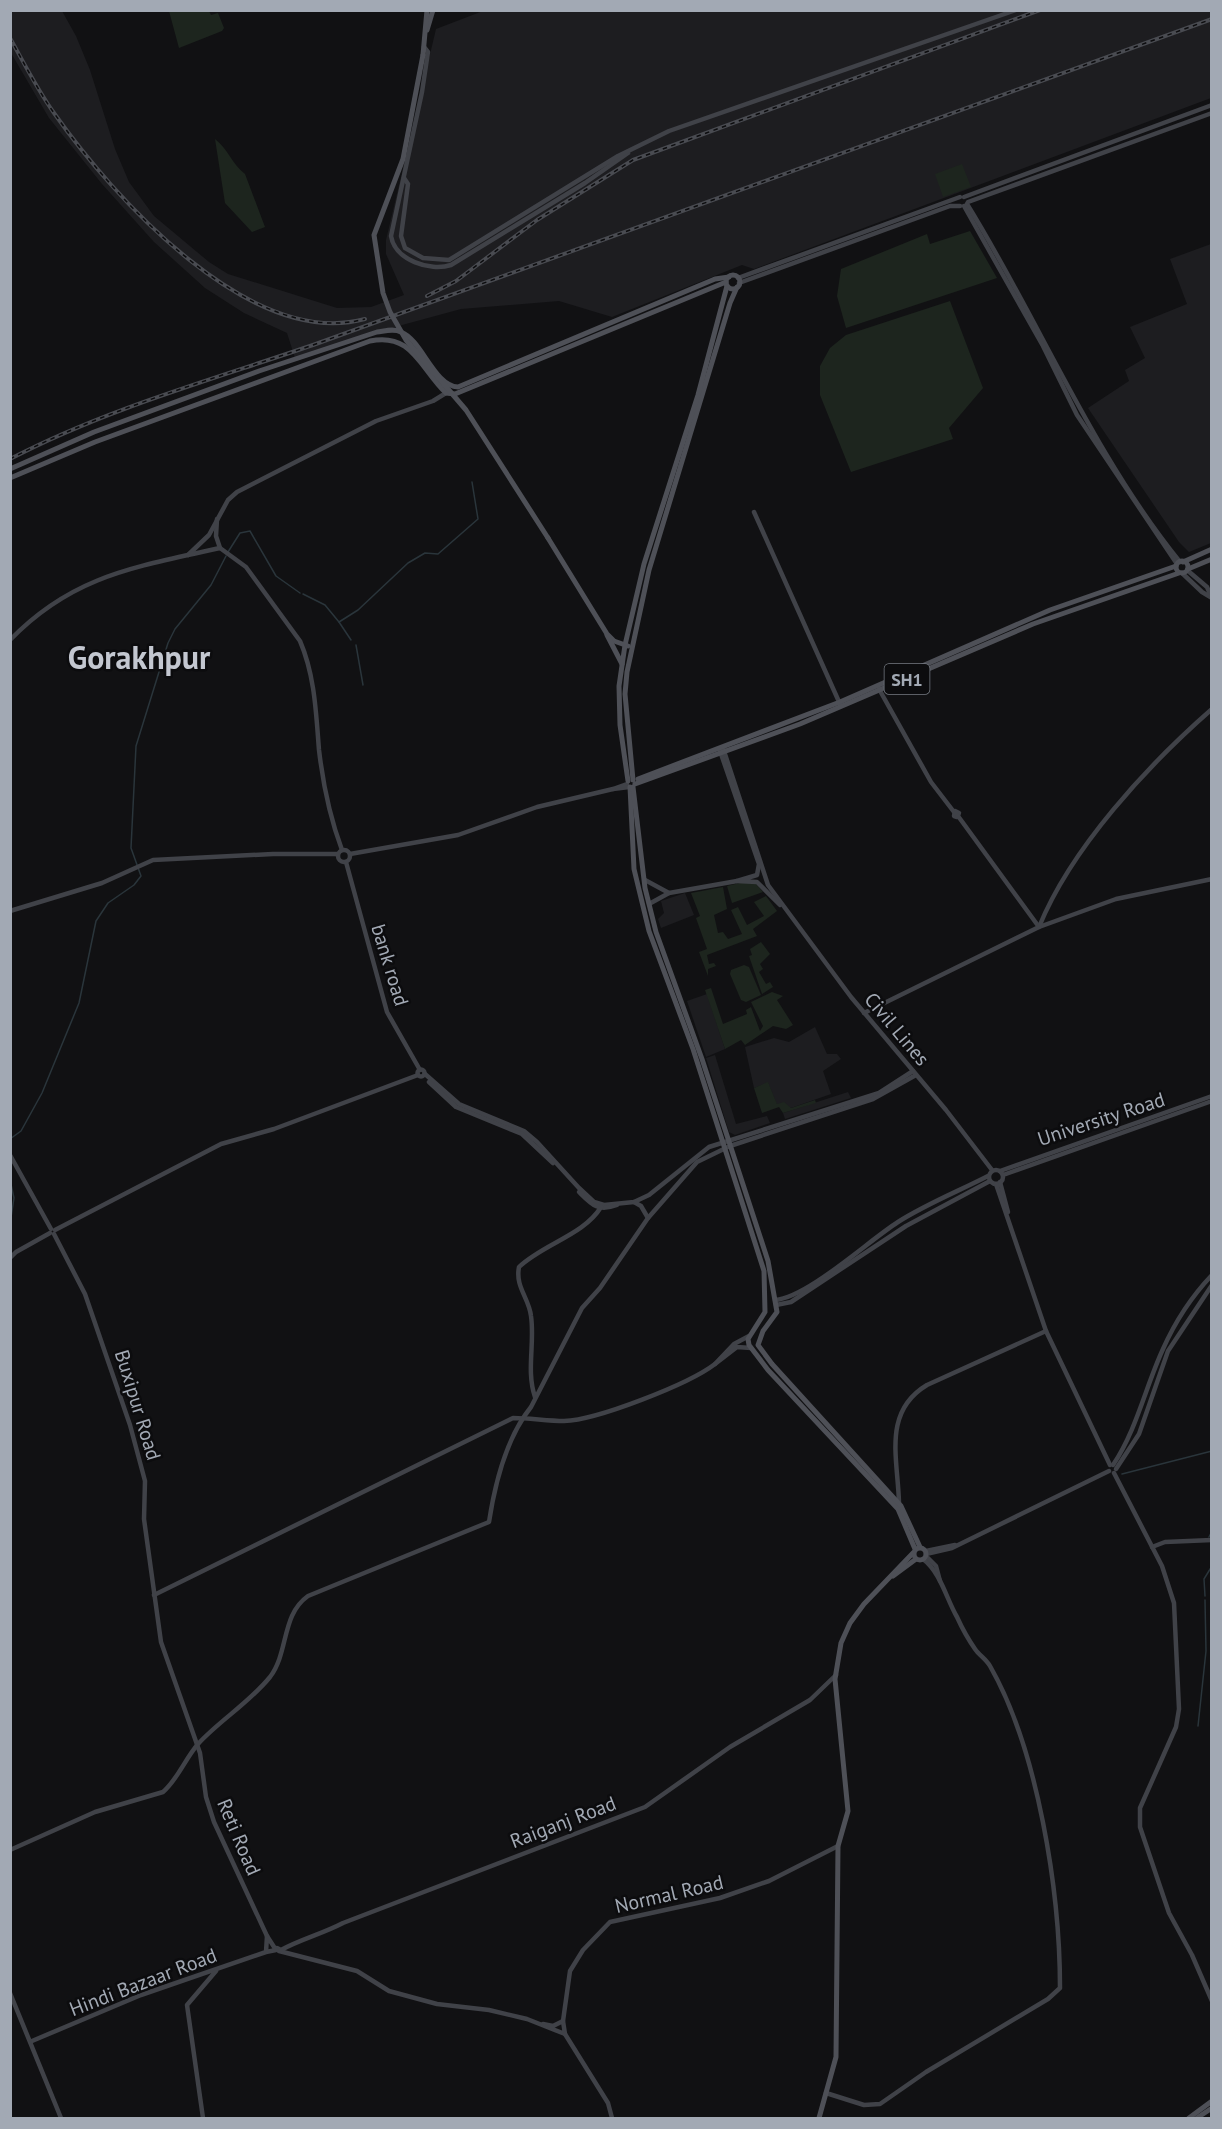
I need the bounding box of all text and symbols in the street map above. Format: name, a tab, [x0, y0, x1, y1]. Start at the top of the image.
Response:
district label: Gorakhpur	[68, 636, 211, 678]
road number: SH1	[884, 664, 930, 694]
street label: bank road	[365, 921, 415, 1009]
street label: Civil Lines	[859, 987, 935, 1071]
street label: University Road	[1034, 1086, 1168, 1152]
street label: Buxipur Road	[109, 1347, 167, 1463]
street label: Raiganj Road	[506, 1790, 620, 1854]
street label: Reti Road	[211, 1795, 267, 1879]
street label: Normal Road	[612, 1869, 726, 1919]
street label: Hindi Bazaar Road	[65, 1942, 221, 2022]

